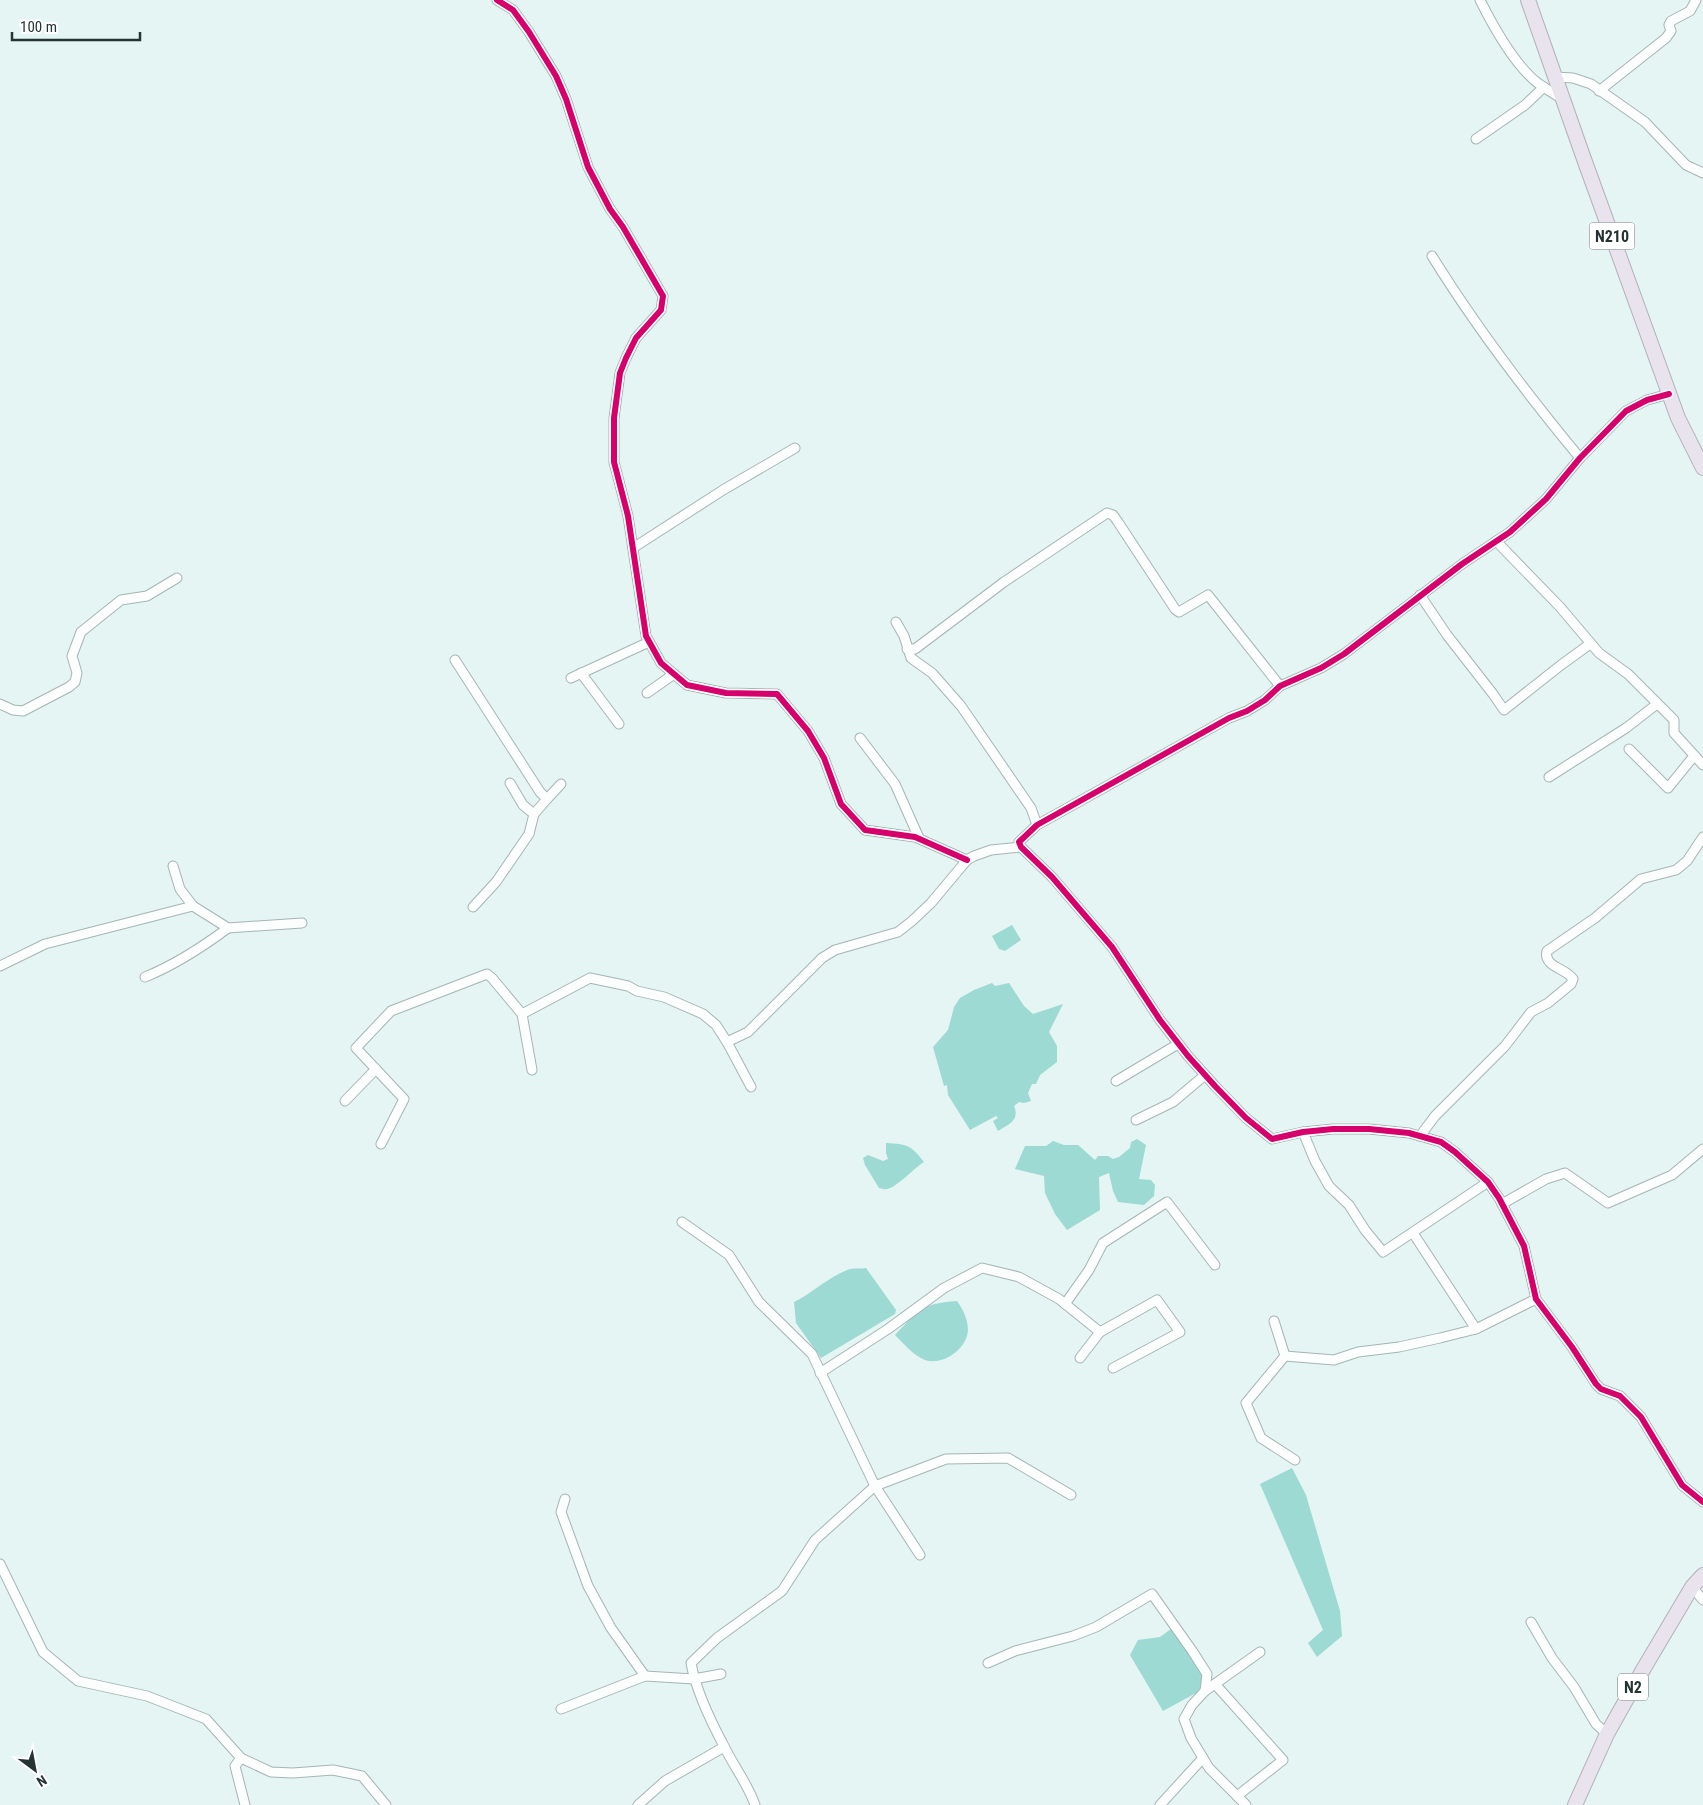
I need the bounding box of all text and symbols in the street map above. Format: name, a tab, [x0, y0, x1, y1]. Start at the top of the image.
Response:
scale bar	[12, 10, 140, 42]
text: 100 m	[20, 18, 57, 36]
road number: N210	[1590, 222, 1634, 250]
road number: N2	[1618, 1674, 1648, 1700]
north arrow	[10, 1745, 60, 1795]
text: N	[34, 1772, 50, 1790]

